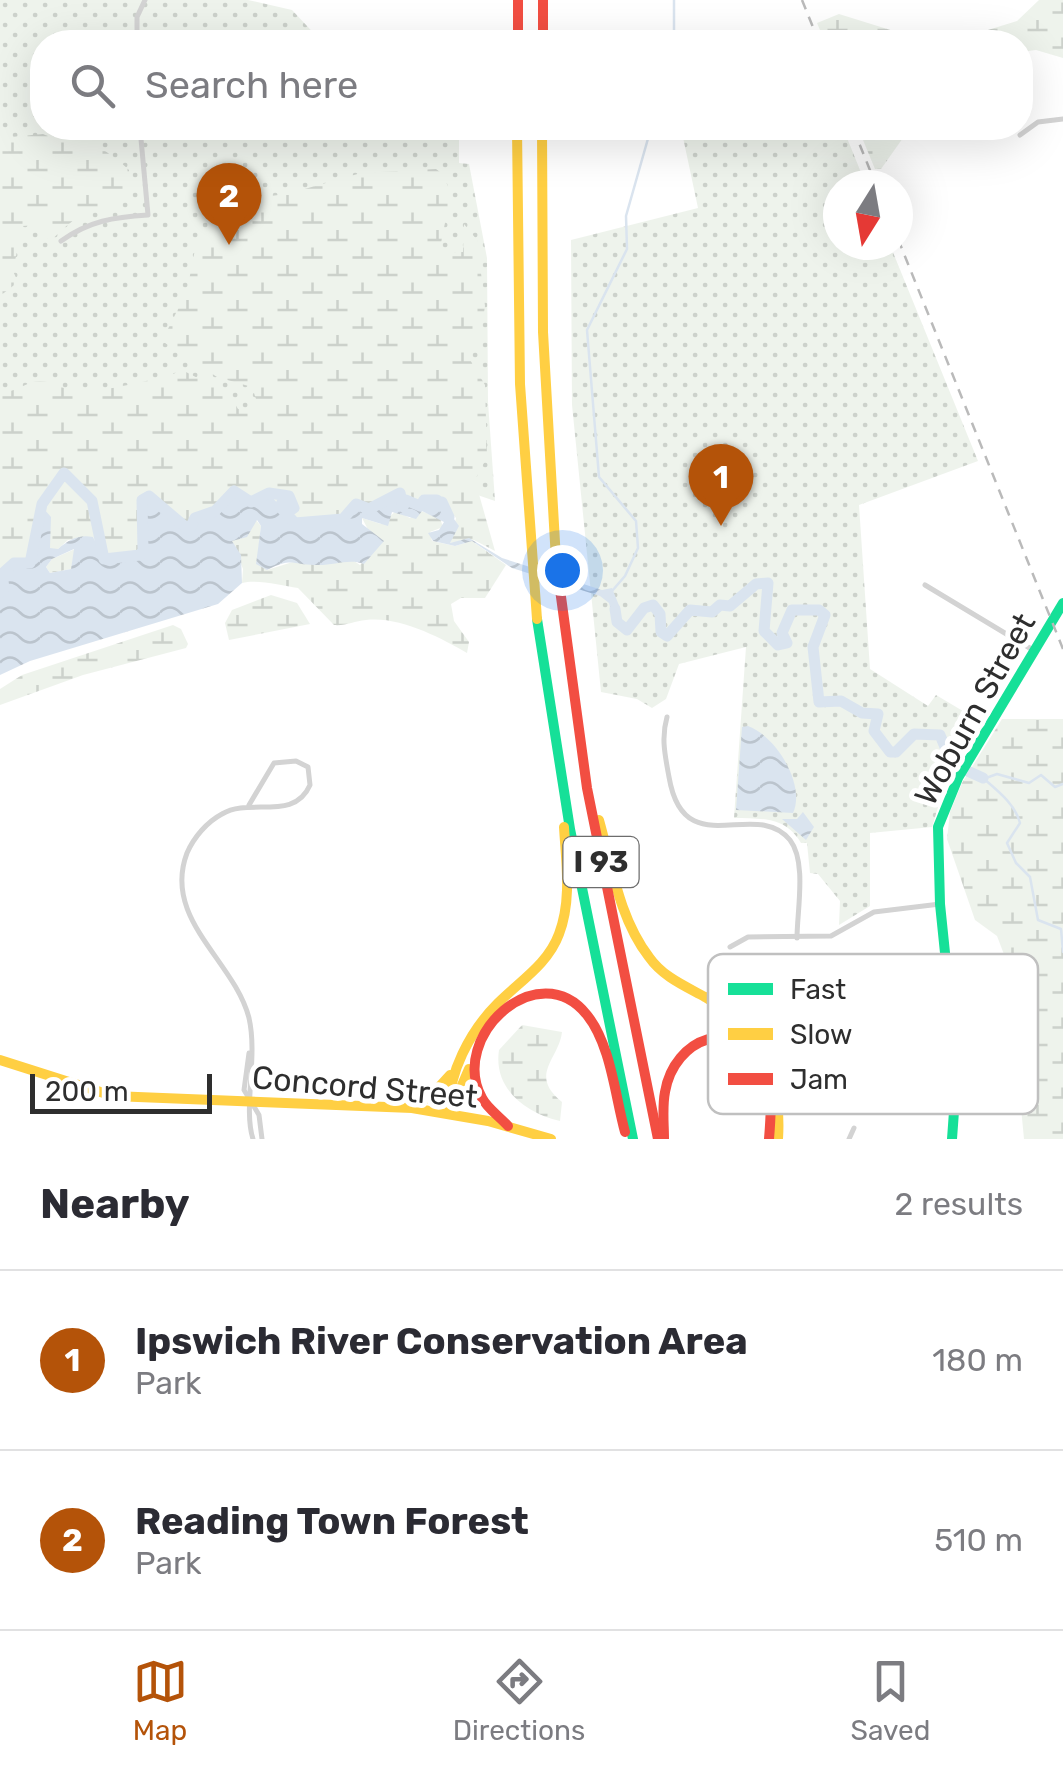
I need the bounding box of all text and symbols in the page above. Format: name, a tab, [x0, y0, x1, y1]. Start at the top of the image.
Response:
search box	[30, 30, 1033, 140]
icon: search	[65, 58, 120, 113]
text: Search here	[145, 62, 358, 108]
pin: 2	[196, 162, 262, 245]
north arrow	[823, 170, 913, 260]
pin: 1	[688, 444, 754, 526]
your location	[537, 545, 588, 596]
street label: Woburn Street	[907, 606, 1043, 812]
road number: I 93	[564, 837, 638, 887]
legend	[708, 954, 1038, 1114]
text: Fast	[790, 973, 846, 1006]
text: Slow	[790, 1018, 852, 1051]
street label: Concord Street	[251, 1058, 479, 1116]
text: Jam	[790, 1063, 848, 1096]
scale bar	[30, 1069, 212, 1114]
text: 200 m	[45, 1075, 129, 1108]
text: Nearby	[40, 1179, 190, 1229]
text: 2 results	[894, 1185, 1023, 1223]
text: Ipswich River Conservation Area	[135, 1318, 748, 1364]
text: 1	[65, 1341, 80, 1379]
text: 180 m	[932, 1341, 1023, 1379]
text: Park	[135, 1364, 202, 1402]
text: Reading Town Forest	[135, 1498, 529, 1544]
text: 2	[62, 1521, 83, 1559]
text: 510 m	[934, 1521, 1023, 1559]
text: Park	[135, 1544, 202, 1582]
tab: Map	[133, 1654, 188, 1747]
tab: Directions	[453, 1654, 585, 1747]
tab: Saved	[850, 1654, 930, 1747]

